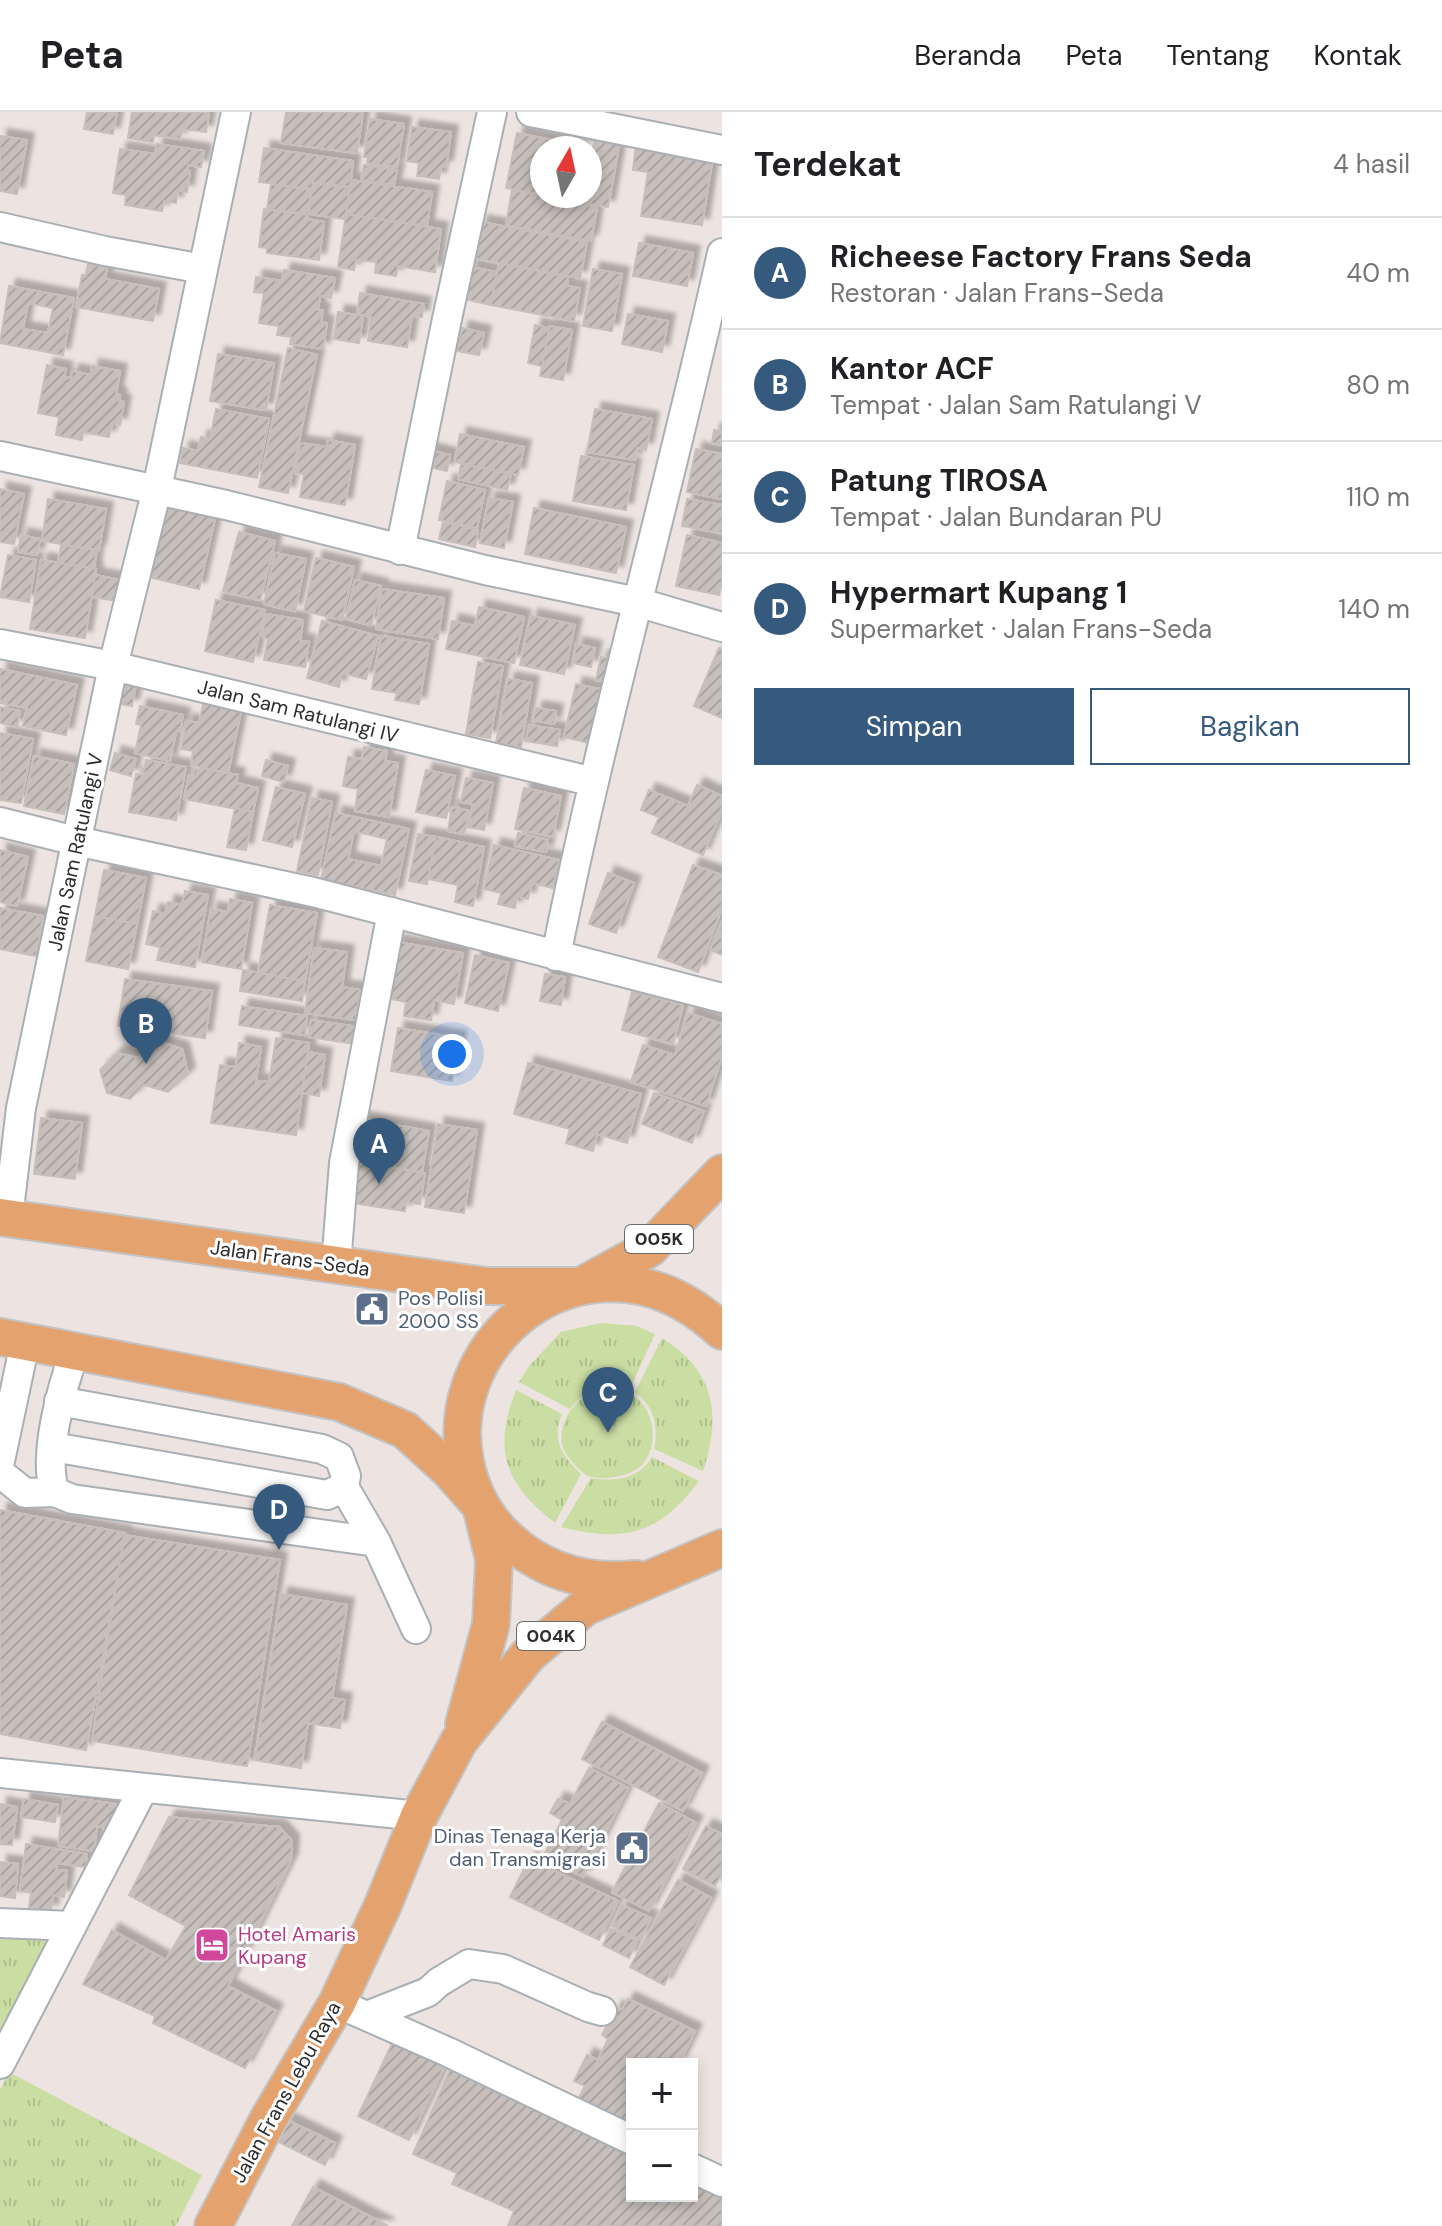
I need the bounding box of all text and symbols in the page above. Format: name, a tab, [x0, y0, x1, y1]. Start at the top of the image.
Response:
text: Peta	[40, 30, 124, 80]
text: Beranda	[914, 37, 1021, 74]
text: Peta	[1065, 37, 1122, 74]
text: Tentang	[1166, 37, 1270, 74]
text: Kontak	[1314, 37, 1402, 74]
north arrow	[530, 136, 602, 208]
text: Terdekat	[754, 142, 902, 187]
text: 4 hasil	[1333, 147, 1410, 181]
text: Richeese Factory Frans Seda	[830, 237, 1252, 276]
text: A	[771, 256, 789, 290]
text: 40 m	[1346, 256, 1410, 290]
text: Restoran · Jalan Frans-Seda	[830, 276, 1164, 310]
text: Kantor ACF	[830, 349, 994, 388]
text: B	[772, 368, 788, 402]
text: 80 m	[1346, 368, 1410, 402]
text: Tempat · Jalan Sam Ratulangi V	[830, 388, 1202, 422]
text: Patung TIROSA	[830, 461, 1048, 500]
text: C	[770, 480, 790, 514]
text: 110 m	[1346, 480, 1410, 514]
text: Tempat · Jalan Bundaran PU	[830, 500, 1162, 534]
text: Hypermart Kupang 1	[830, 573, 1127, 612]
text: D	[771, 592, 789, 626]
text: 140 m	[1338, 592, 1410, 626]
text: Supermarket · Jalan Frans-Seda	[830, 612, 1212, 646]
street label: Jalan Sam Ratulangi IV	[195, 673, 401, 749]
button: Simpan	[754, 688, 1074, 765]
button: Bagikan	[1090, 688, 1410, 765]
street label: Jalan Sam Ratulangi V	[41, 751, 109, 953]
pin: B	[120, 998, 172, 1064]
your location	[432, 1034, 472, 1074]
pin: A	[353, 1118, 405, 1184]
road number: 005K	[625, 1225, 693, 1253]
street label: Jalan Frans-Seda	[209, 1234, 371, 1282]
place label: Pos Polisi 2000 SS	[398, 1285, 483, 1334]
public building icon: Pos Polisi 2000 SS	[353, 1290, 391, 1328]
pin: C	[582, 1367, 634, 1433]
pin: D	[253, 1484, 305, 1550]
road number: 004K	[517, 1622, 585, 1650]
place label: Dinas Tenaga Kerja dan Transmigrasi	[434, 1823, 606, 1872]
public building icon: Dinas Tenaga Kerja dan Transmigrasi	[613, 1829, 651, 1867]
place label: Hotel Amaris Kupang	[238, 1921, 356, 1970]
hotel icon: Hotel Amaris Kupang	[193, 1926, 231, 1964]
street label: Jalan Frans Lebu Raya	[225, 1997, 347, 2187]
map controls	[626, 2058, 698, 2202]
button: +	[626, 2058, 698, 2130]
button: −	[626, 2130, 698, 2202]

